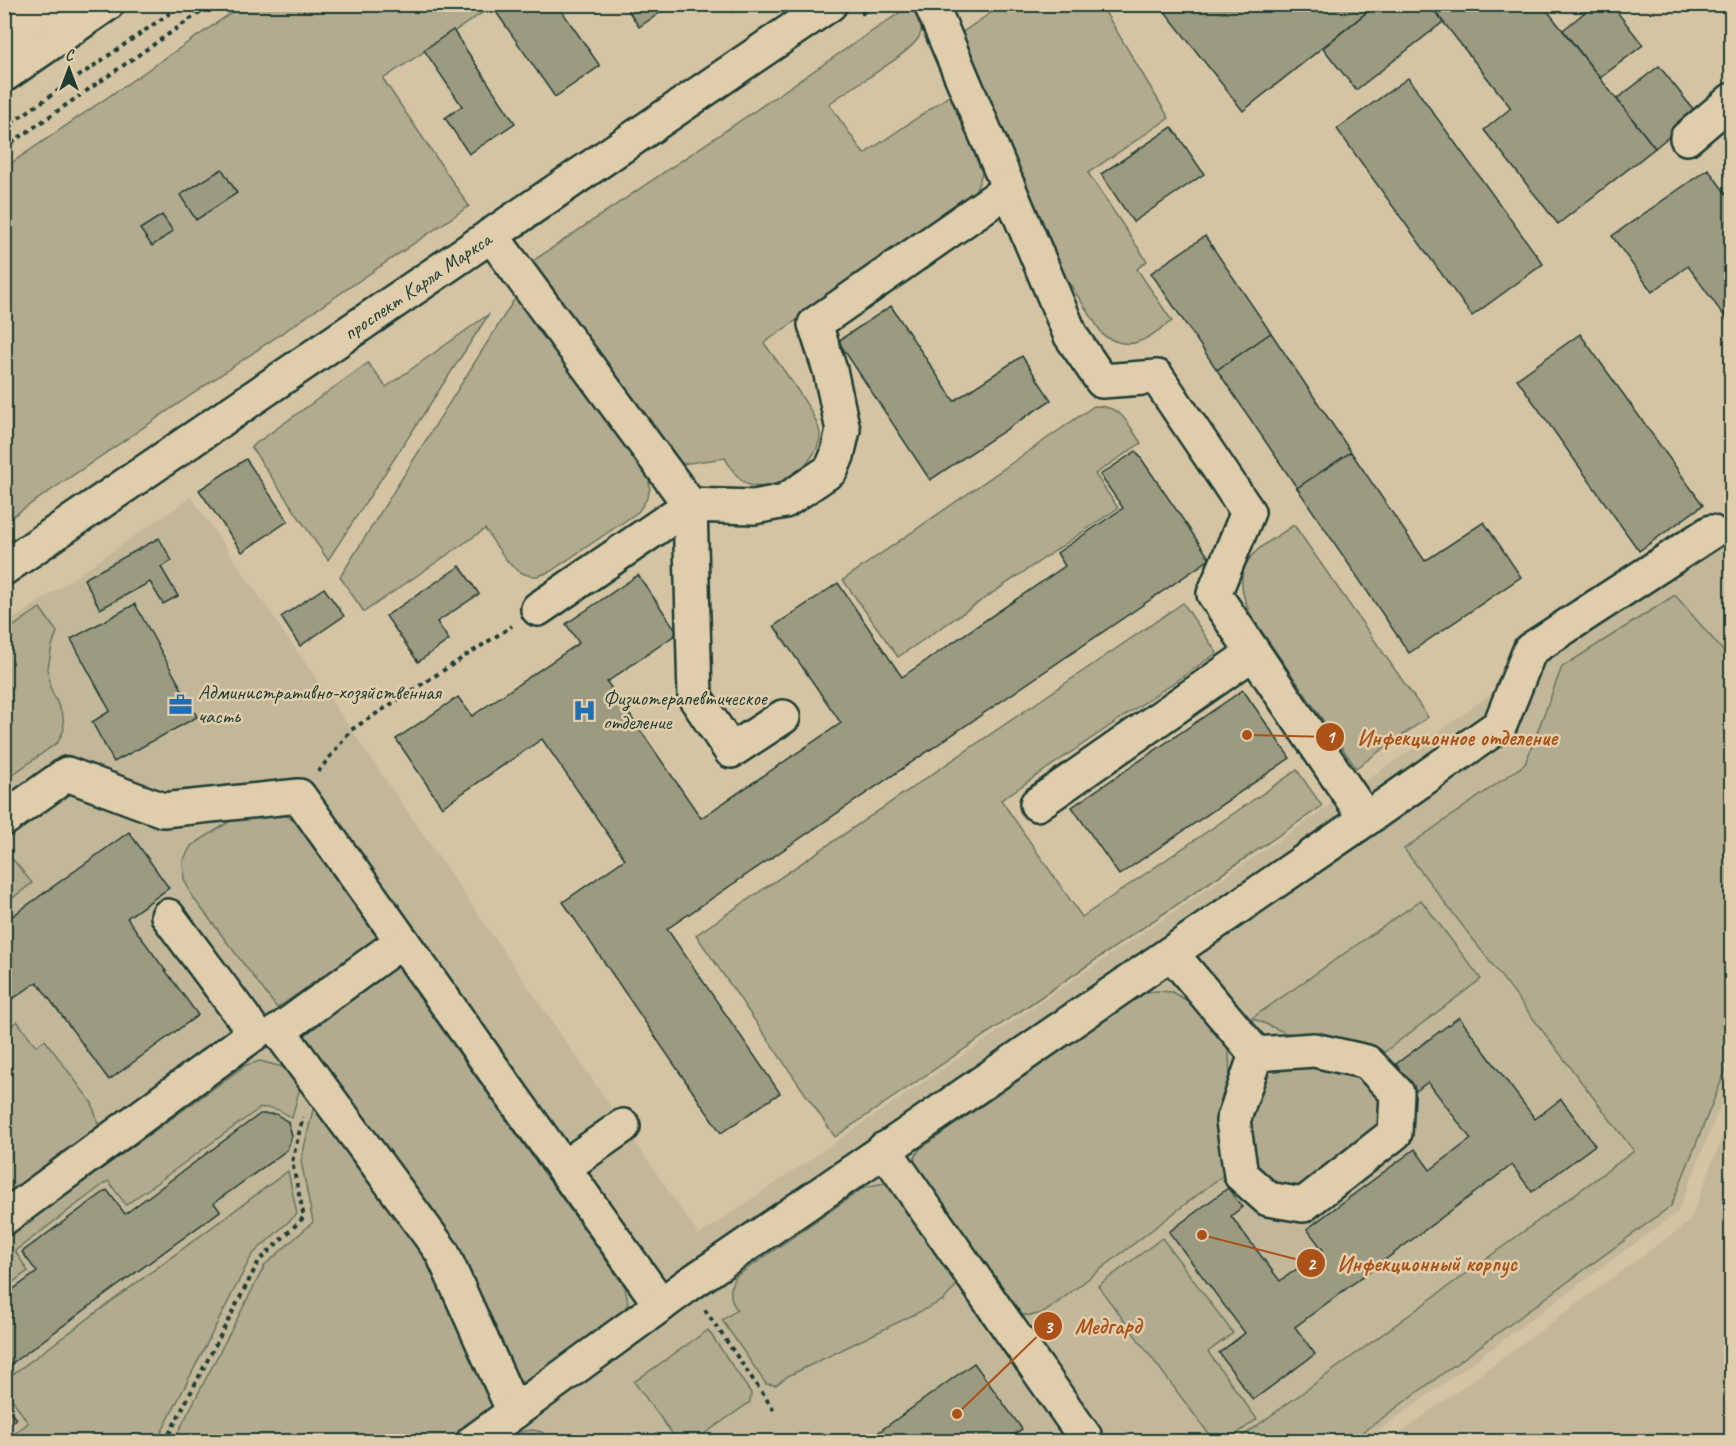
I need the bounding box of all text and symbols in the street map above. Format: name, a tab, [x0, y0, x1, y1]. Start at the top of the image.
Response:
north arrow	[39, 39, 99, 99]
text: С	[65, 45, 75, 65]
street label: проспект Карла Маркса	[338, 225, 498, 346]
place label: Административно-хозяйственная часть	[198, 679, 442, 729]
place label: Физиотерапевтическое отделение	[603, 685, 769, 735]
office icon: Административно-хозяйственная часть	[167, 691, 193, 717]
hospital icon: Физиотерапевтическое отделение	[572, 697, 598, 723]
callout: Инфекционное отделение	[1315, 717, 1569, 757]
text: Инфекционное отделение	[1357, 724, 1559, 752]
text: 1	[1326, 726, 1336, 748]
callout: Инфекционный корпус	[1296, 1243, 1529, 1283]
text: Инфекционный корпус	[1337, 1250, 1518, 1278]
text: 2	[1307, 1253, 1317, 1275]
callout: Медгард	[1033, 1306, 1153, 1346]
text: Медгард	[1075, 1313, 1144, 1341]
text: 3	[1044, 1316, 1054, 1338]

